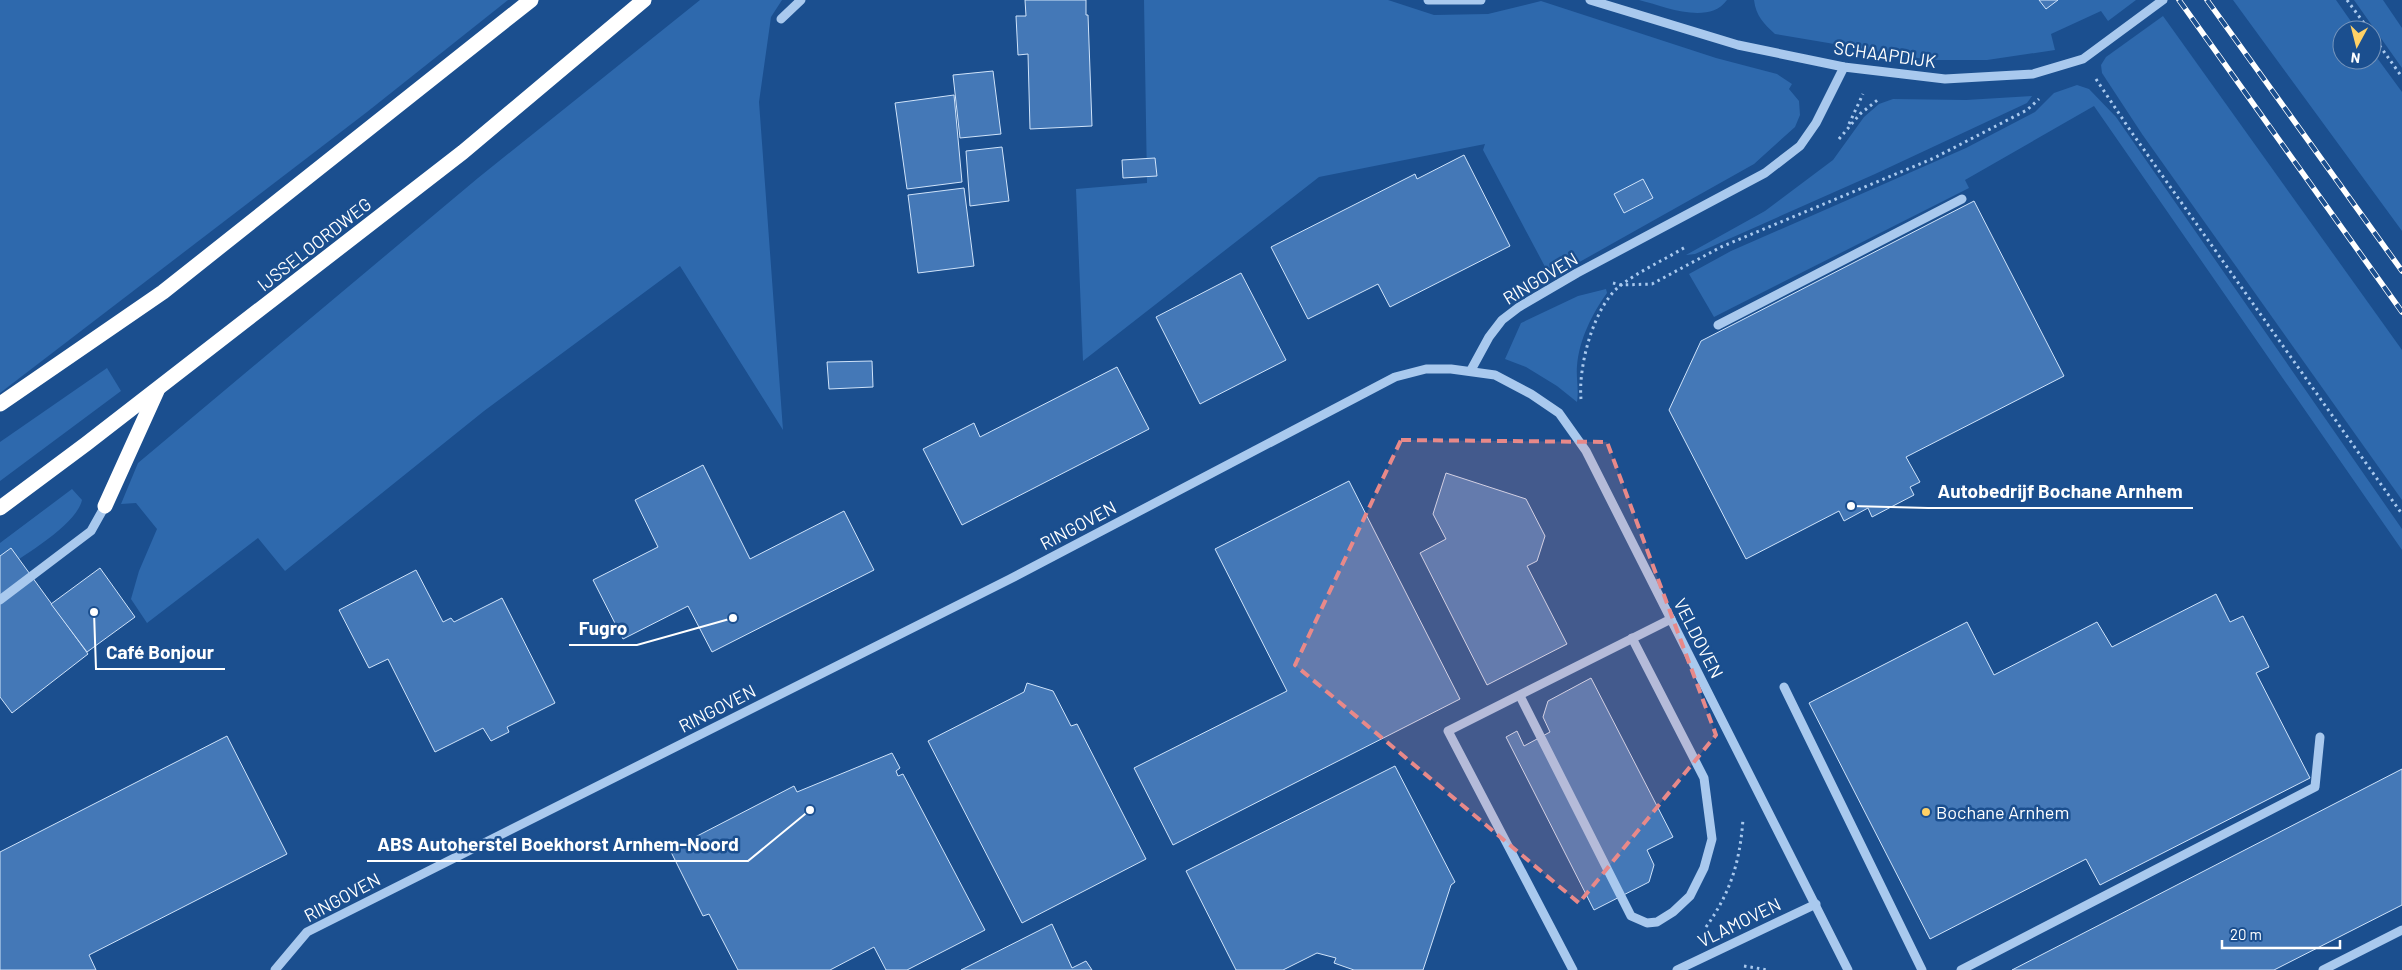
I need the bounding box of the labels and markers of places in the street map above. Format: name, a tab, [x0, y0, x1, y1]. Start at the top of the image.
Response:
callout: Autobedrijf Bochane Arnhem	[1928, 474, 2193, 508]
callout: Fugro	[569, 611, 637, 645]
callout: Café Bonjour	[96, 635, 225, 669]
place label: Bochane Arnhem	[1936, 801, 2069, 823]
marker: Bochane Arnhem	[1920, 806, 1932, 818]
callout: ABS Autoherstel Boekhorst Arnhem-Noord	[367, 827, 748, 861]

